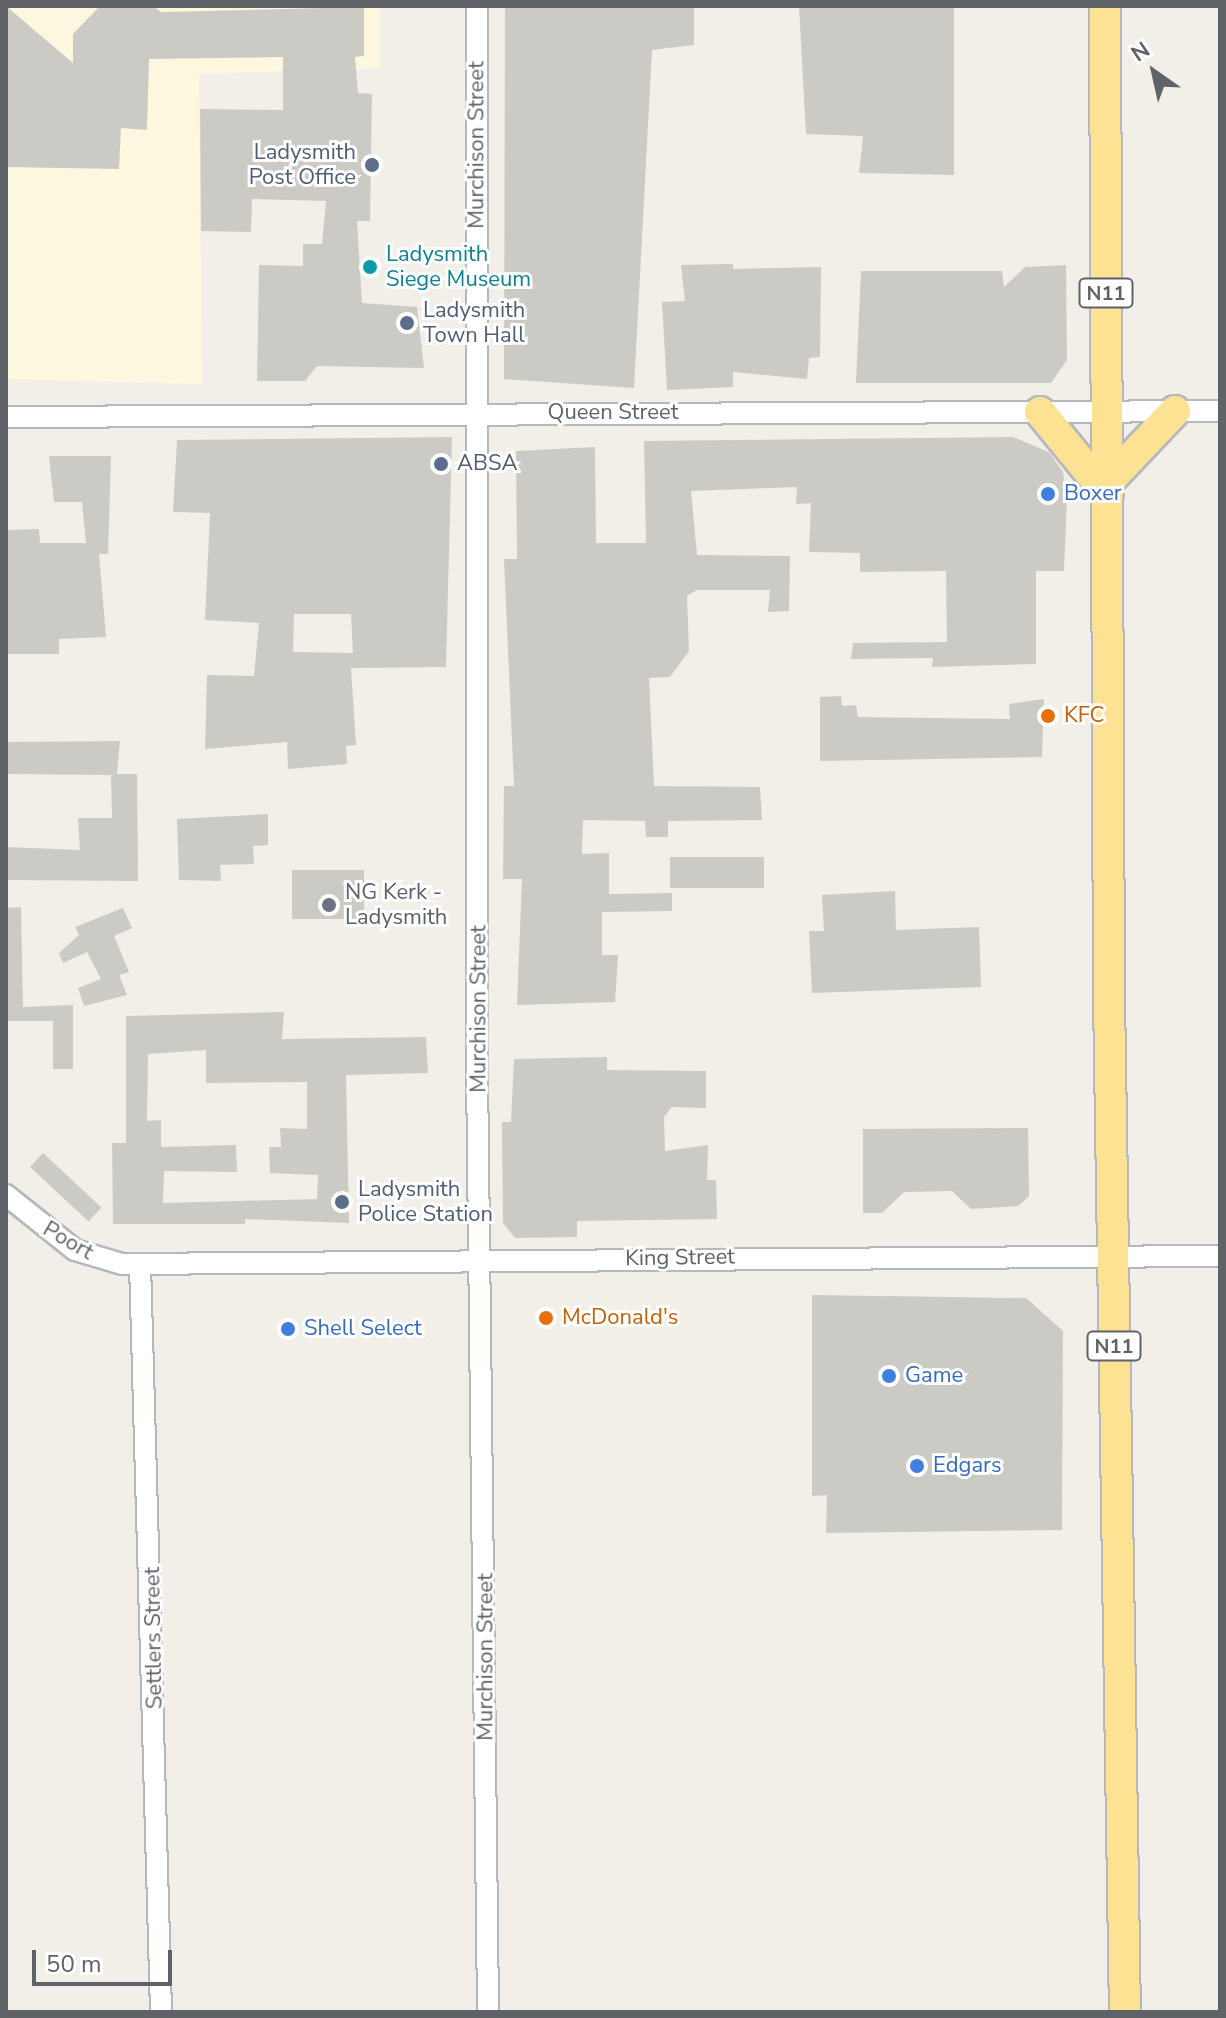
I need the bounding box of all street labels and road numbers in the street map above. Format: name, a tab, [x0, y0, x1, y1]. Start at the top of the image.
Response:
street label: Murchison Street	[464, 61, 490, 229]
road number: N11	[1078, 277, 1134, 309]
street label: Queen Street	[548, 400, 678, 426]
street label: Murchison Street	[466, 925, 492, 1093]
street label: Poort	[38, 1216, 98, 1266]
street label: King Street	[625, 1244, 735, 1272]
road number: N11	[1086, 1330, 1142, 1362]
street label: Settlers Street	[140, 1567, 168, 1709]
street label: Murchison Street	[473, 1573, 499, 1741]

